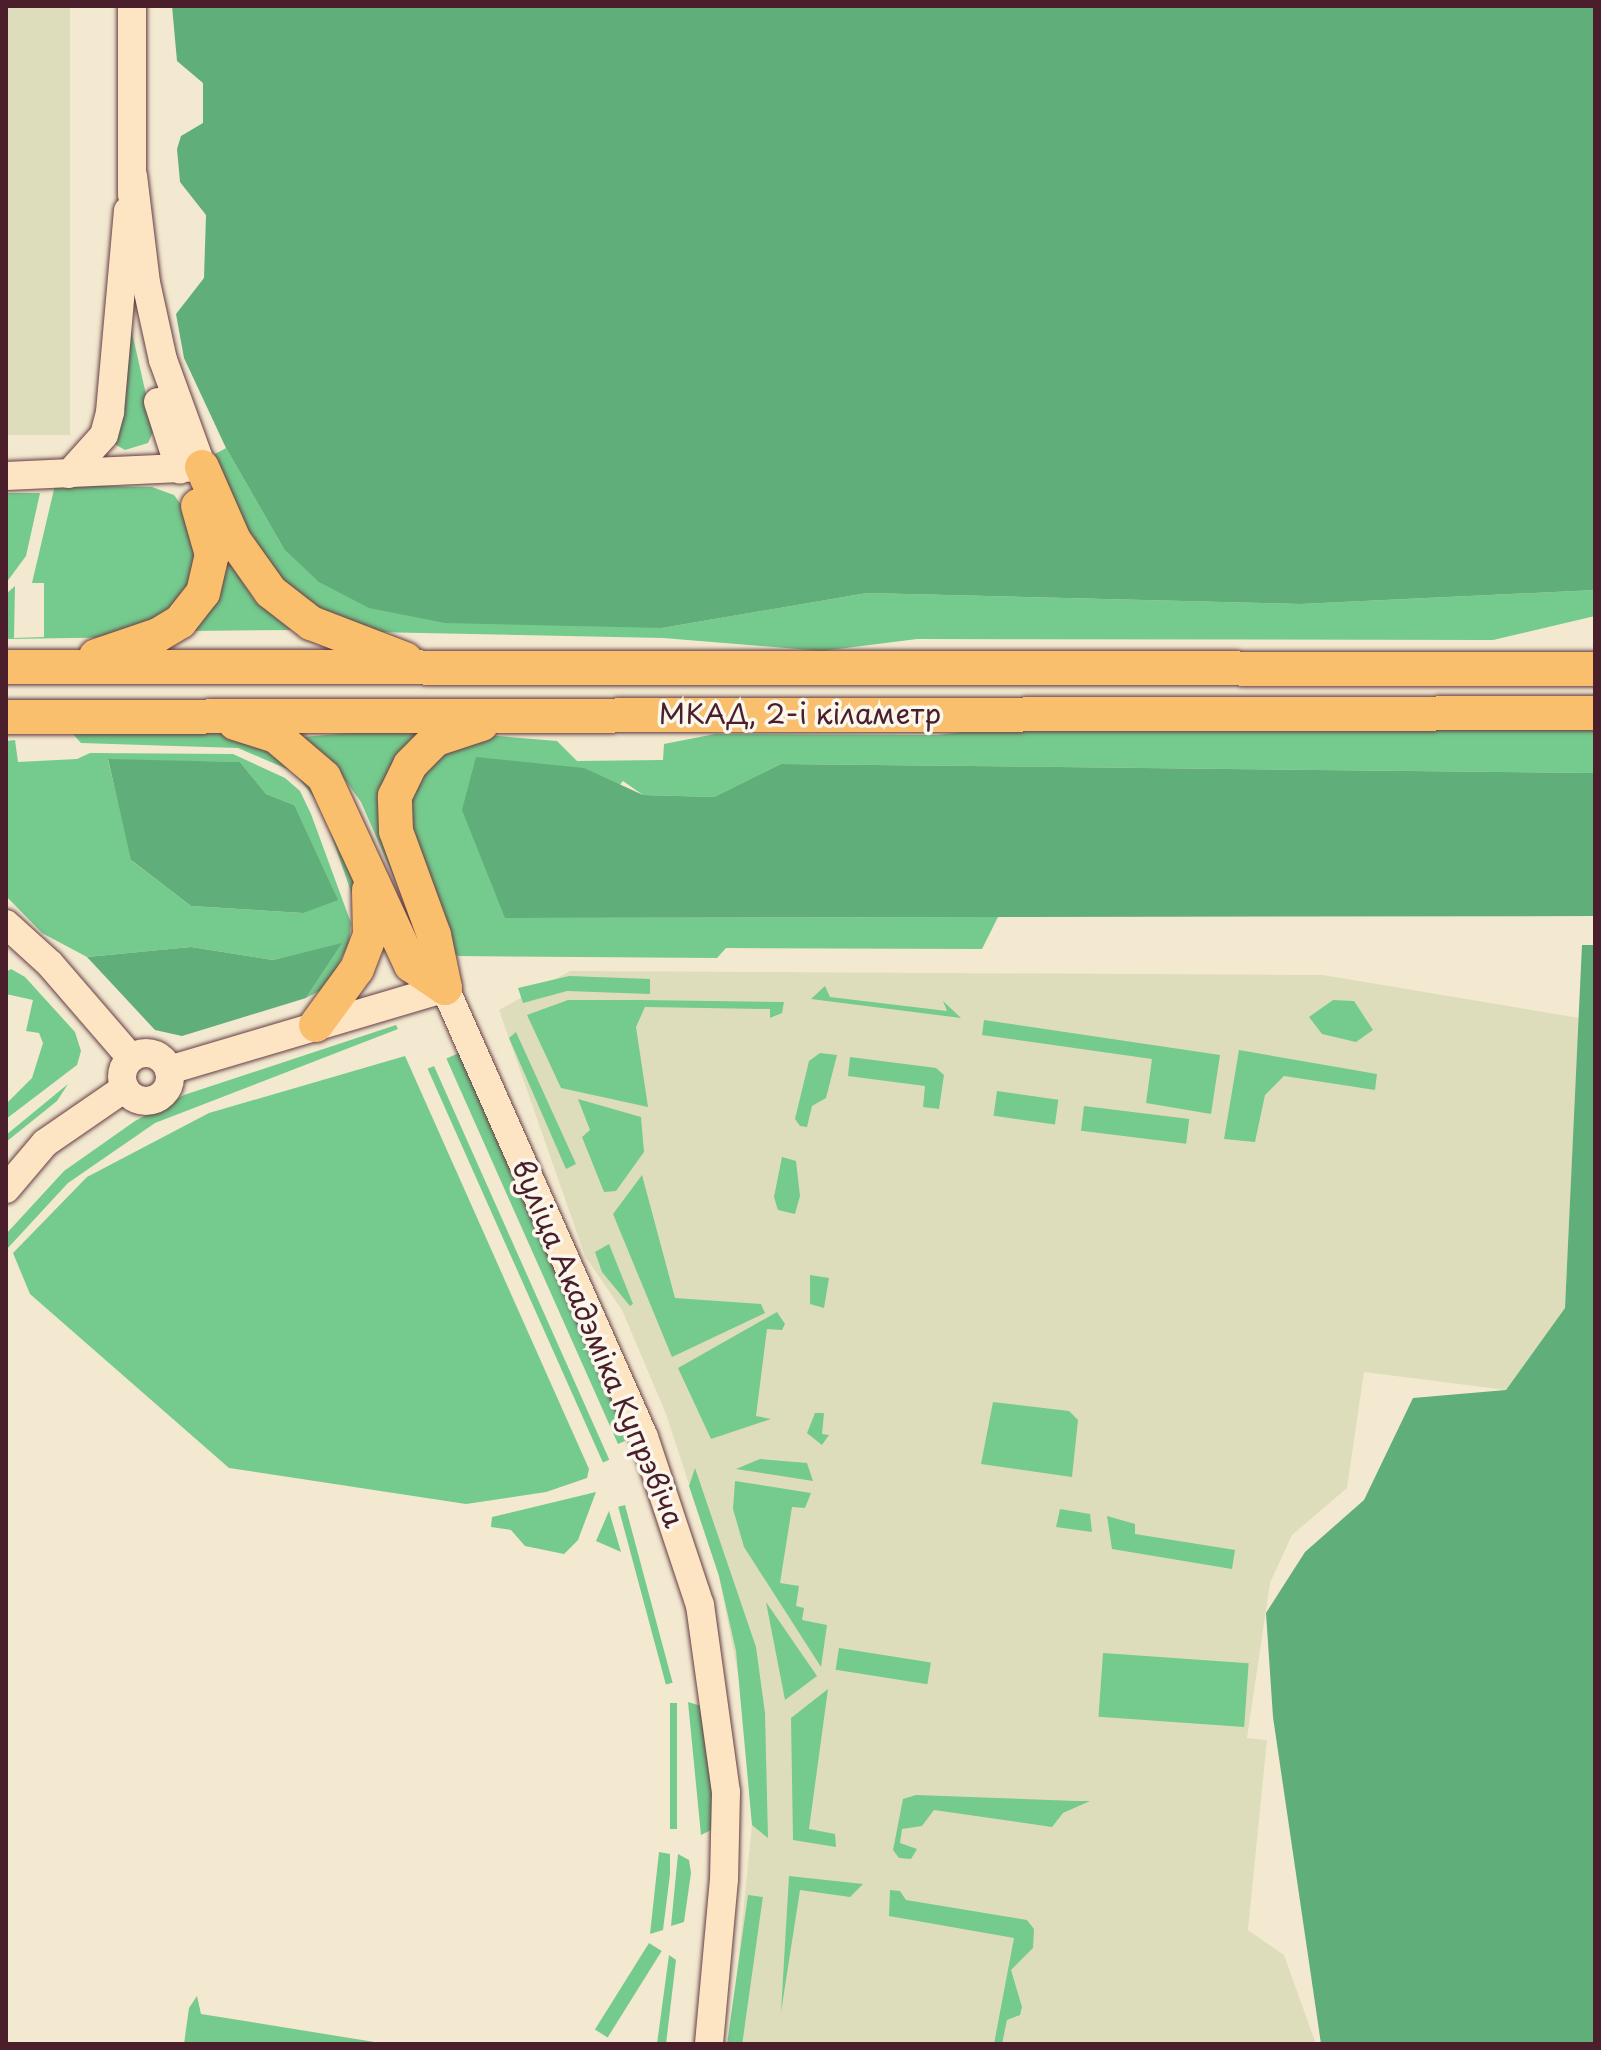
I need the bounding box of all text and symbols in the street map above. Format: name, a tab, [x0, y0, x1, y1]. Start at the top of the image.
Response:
street label: МКАД, 2-і кіламетр	[659, 696, 941, 730]
street label: вуліца Акадэміка Купрэвіча	[505, 1153, 693, 1533]

